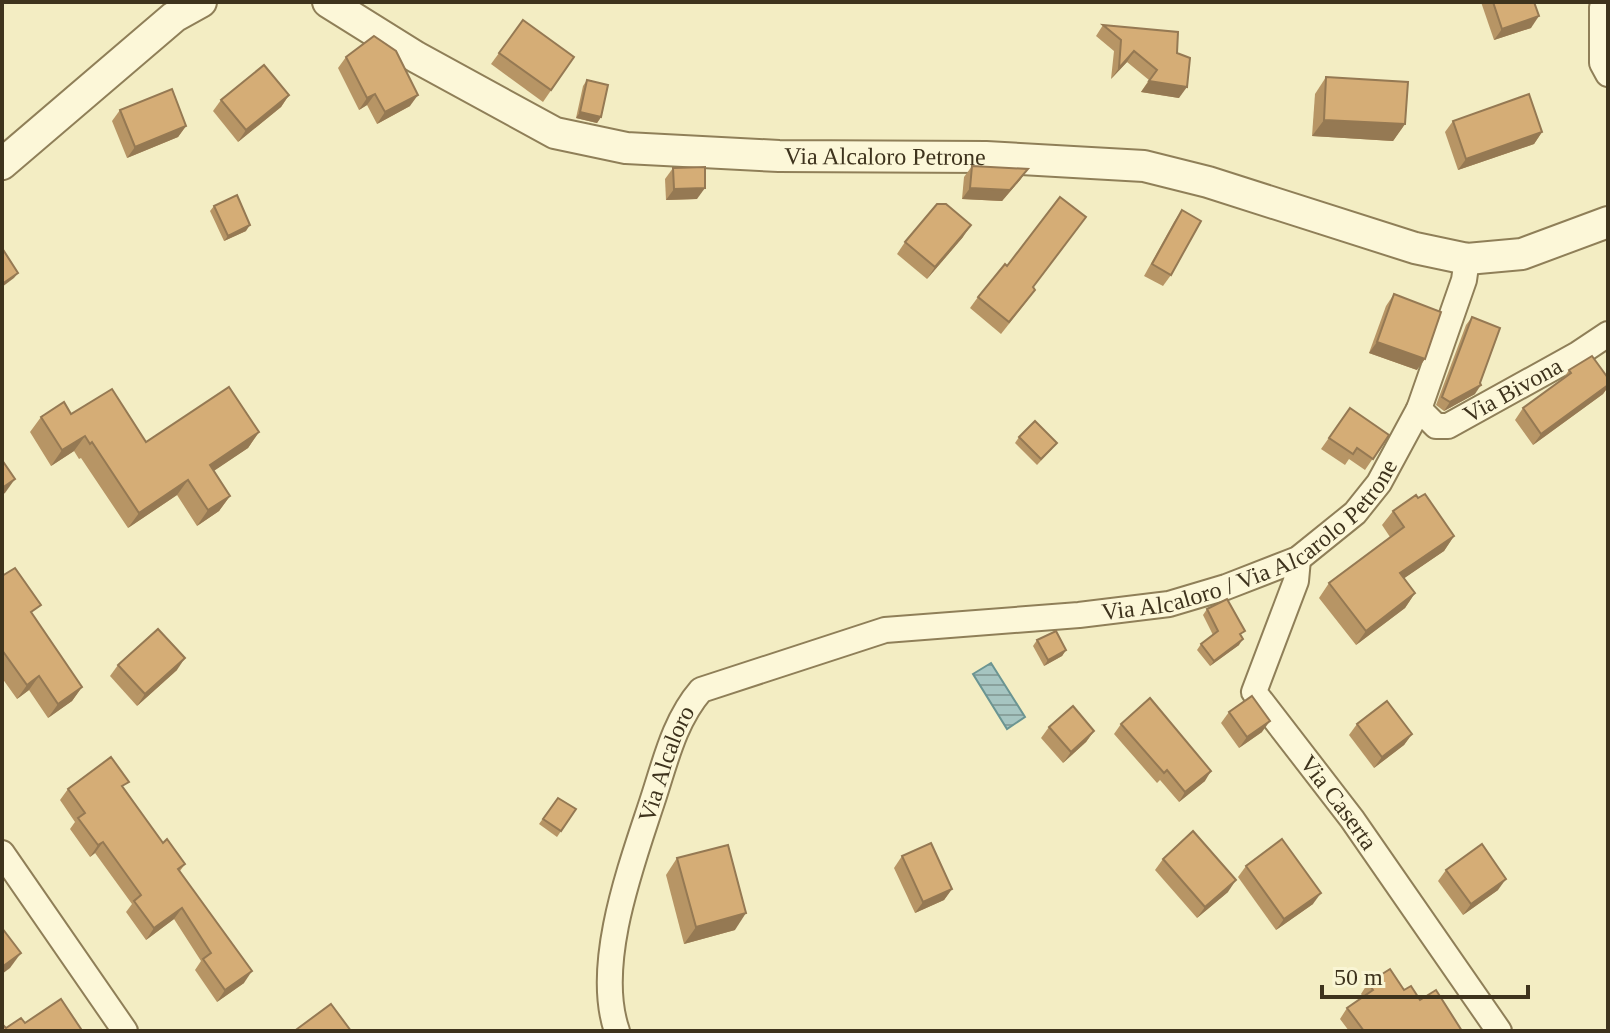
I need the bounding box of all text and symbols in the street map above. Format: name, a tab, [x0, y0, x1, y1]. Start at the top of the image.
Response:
street label: Via Alcaloro Petrone	[784, 143, 986, 170]
street label: Via Bivona	[1459, 352, 1567, 428]
street label: Via Alcaloro / Via Alcarolo Petrone	[1100, 455, 1402, 625]
street label: Via Alcaloro	[633, 701, 699, 825]
street label: Via Caserta	[1295, 750, 1382, 855]
scale bar	[1322, 949, 1528, 999]
text: 50 m	[1334, 964, 1383, 990]

